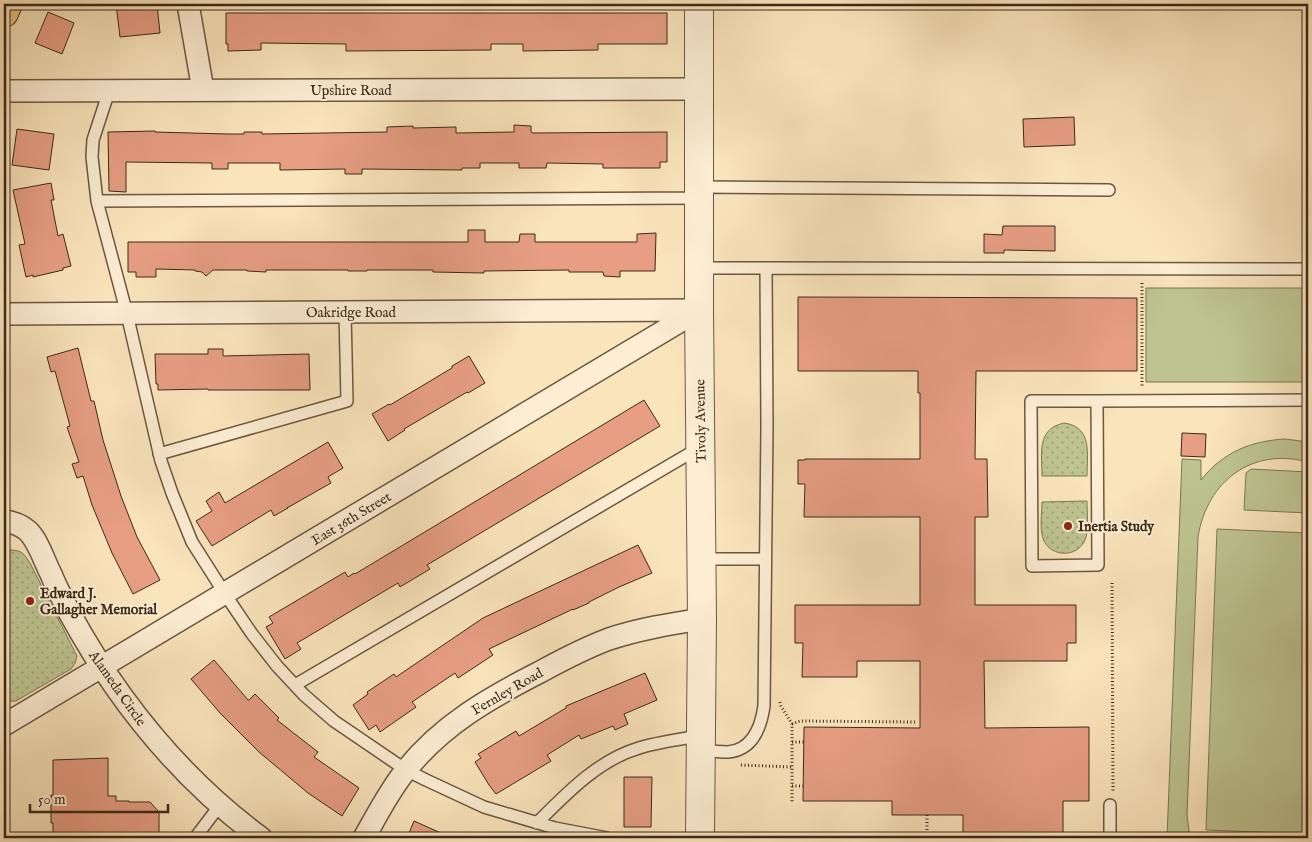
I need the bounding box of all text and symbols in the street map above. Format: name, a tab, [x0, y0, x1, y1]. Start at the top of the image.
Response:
street label: Upshire Road	[310, 82, 392, 100]
street label: Oakridge Road	[306, 304, 397, 322]
street label: Tivoly Avenue	[691, 378, 711, 463]
street label: East 36th Street	[308, 488, 395, 550]
place label: Inertia Study	[1078, 518, 1155, 536]
marker: Inertia Study	[1062, 520, 1074, 532]
place label: Edward J. Gallagher Memorial	[40, 585, 158, 619]
marker: Edward J. Gallagher Memorial	[24, 595, 36, 607]
street label: Alameda Circle	[84, 646, 150, 730]
street label: Fernley Road	[469, 664, 547, 720]
scale bar	[30, 782, 168, 814]
text: 50 m	[38, 790, 66, 809]

